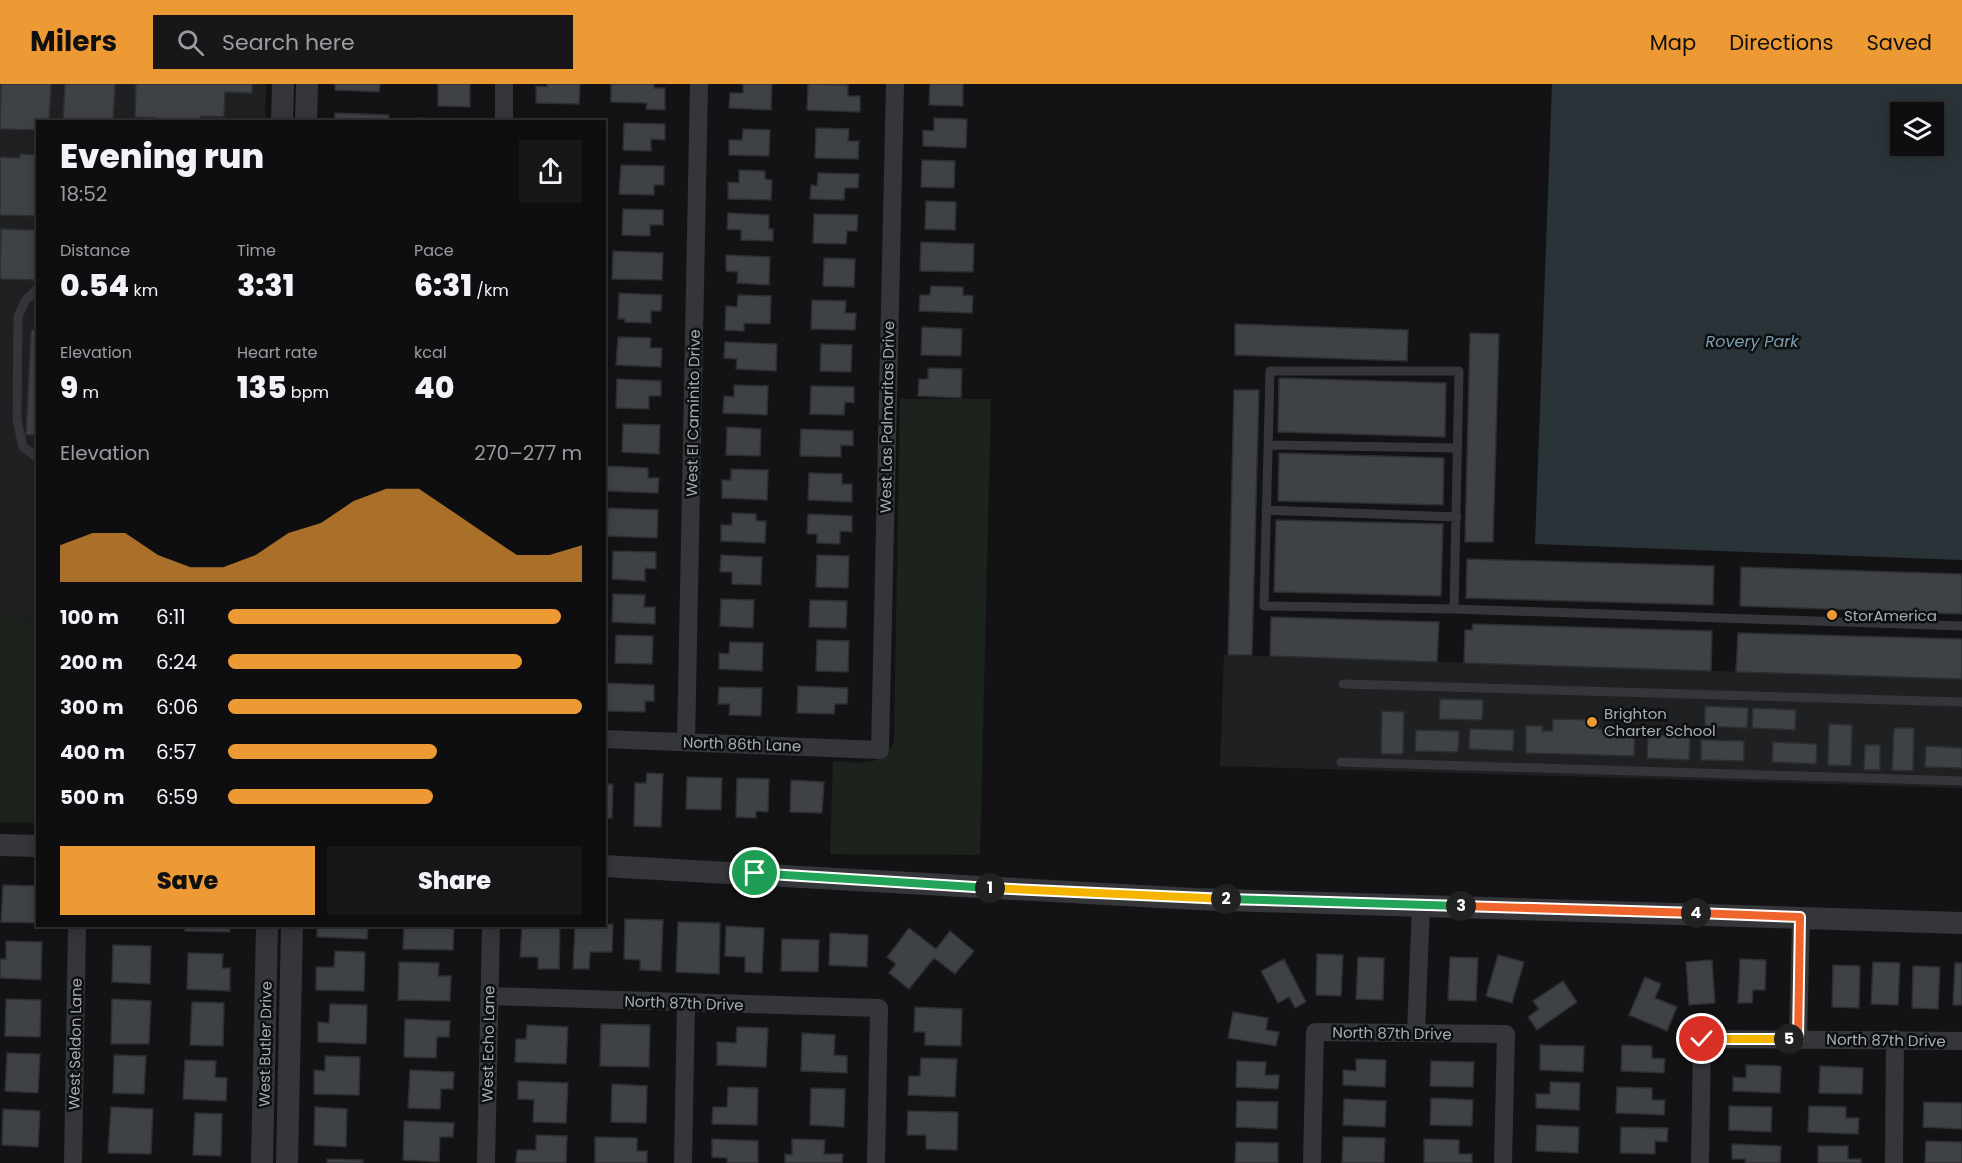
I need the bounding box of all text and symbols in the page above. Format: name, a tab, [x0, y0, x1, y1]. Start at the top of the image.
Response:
search box	[153, 15, 573, 69]
text: Milers	[30, 22, 117, 61]
icon: search	[174, 26, 207, 59]
text: Search here	[222, 27, 355, 58]
text: Map	[1650, 28, 1696, 57]
text: Directions	[1729, 28, 1833, 57]
text: Saved	[1866, 28, 1932, 57]
map controls	[1890, 102, 1944, 156]
button: layers	[1890, 102, 1944, 156]
text: Evening run	[60, 133, 264, 180]
button: share	[519, 140, 582, 203]
text: 18:52	[60, 180, 107, 208]
text: Distance	[60, 239, 130, 262]
text: Time	[237, 239, 276, 262]
text: Pace	[414, 239, 454, 262]
text: 0.54	[60, 264, 129, 307]
text: 3:31	[237, 264, 294, 307]
text: 6:31	[414, 264, 472, 307]
text: km	[129, 279, 158, 302]
text: /km	[472, 279, 509, 302]
street label: West Las Palmaritas Drive	[875, 321, 899, 513]
street label: West El Caminito Drive	[681, 329, 705, 497]
water label: Rovery Park	[1706, 330, 1799, 353]
text: Elevation	[60, 341, 132, 364]
text: Heart rate	[237, 341, 317, 364]
text: kcal	[414, 341, 447, 364]
text: 9	[60, 366, 78, 409]
text: 135	[237, 366, 287, 409]
text: 40	[414, 366, 454, 409]
text: m	[78, 381, 99, 404]
text: bpm	[287, 381, 329, 404]
text: Elevation	[60, 439, 150, 467]
text: 270–277 m	[474, 439, 582, 467]
text: 100 m	[60, 603, 119, 631]
text: 6:11	[156, 603, 186, 631]
place label: StorAmerica	[1844, 605, 1937, 626]
marker: StorAmerica	[1825, 608, 1839, 622]
text: 200 m	[60, 648, 123, 676]
text: 6:24	[156, 648, 197, 676]
text: 300 m	[60, 693, 124, 721]
text: 6:06	[156, 693, 198, 721]
place label: Brighton Charter School	[1604, 703, 1716, 741]
marker: Brighton Charter School	[1585, 715, 1599, 729]
street label: North 86th Lane	[682, 731, 802, 757]
text: 400 m	[60, 738, 125, 766]
text: 6:57	[156, 738, 196, 766]
text: 500 m	[60, 783, 125, 811]
text: 6:59	[156, 783, 198, 811]
button: Save	[60, 846, 315, 915]
button: Share	[327, 846, 582, 915]
pin	[729, 847, 780, 898]
icon: arrive	[738, 856, 771, 889]
pin: 1	[975, 873, 1005, 903]
text: 1	[987, 876, 993, 899]
pin: 2	[1211, 884, 1241, 914]
text: 2	[1221, 887, 1231, 910]
pin: 3	[1446, 891, 1476, 921]
text: 3	[1456, 894, 1466, 917]
pin: 4	[1681, 898, 1711, 928]
text: 4	[1691, 901, 1701, 924]
street label: West Seldon Lane	[63, 978, 87, 1110]
street label: West Butler Drive	[253, 981, 277, 1107]
street label: West Echo Lane	[476, 985, 500, 1103]
street label: North 87th Drive	[624, 990, 744, 1016]
pin	[1676, 1013, 1727, 1064]
street label: North 87th Drive	[1332, 1021, 1452, 1045]
icon: check	[1685, 1022, 1718, 1055]
pin: 5	[1774, 1024, 1804, 1054]
text: 5	[1784, 1027, 1794, 1050]
street label: North 87th Drive	[1826, 1028, 1946, 1052]

